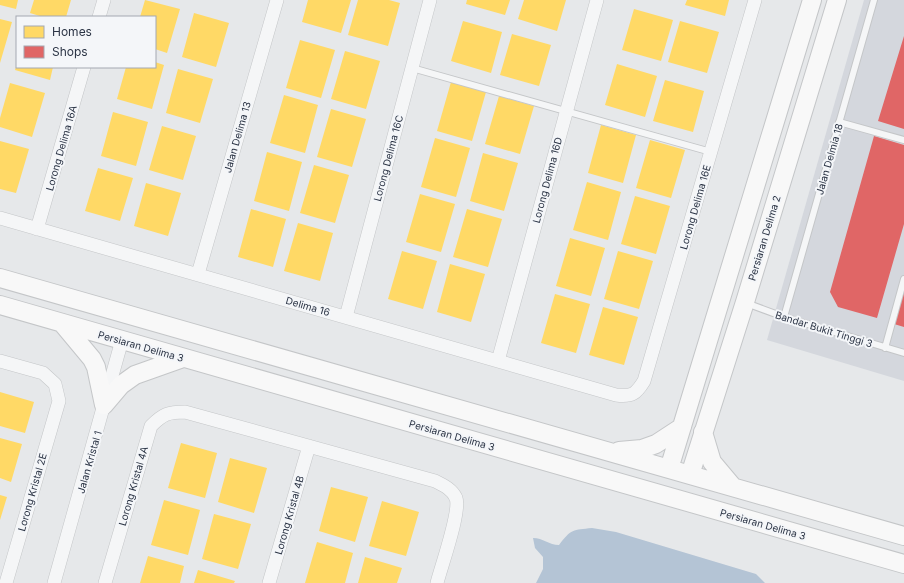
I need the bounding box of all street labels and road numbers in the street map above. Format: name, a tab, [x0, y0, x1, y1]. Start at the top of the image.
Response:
street label: Jalan Delima 13	[221, 100, 253, 174]
street label: Lorong Delima 16A	[43, 104, 79, 192]
street label: Lorong Delima 16C	[371, 114, 405, 202]
street label: Jalan Delmia 18	[813, 122, 845, 196]
street label: Lorong Delima 16D	[530, 136, 564, 224]
street label: Lorong Delima 16E	[677, 163, 713, 251]
street label: Persiaran Delima 2	[745, 194, 783, 282]
street label: Delima 16	[285, 294, 331, 318]
street label: Bandar Bukit Tinggi 3	[774, 308, 874, 350]
street label: Persiaran Delima 3	[97, 328, 185, 364]
street label: Persiaran Delima 3	[408, 417, 496, 453]
street label: Jalan Kristal 1	[74, 429, 104, 495]
street label: Lorong Kristal 4A	[116, 445, 150, 527]
street label: Lorong Kristal 2E	[15, 452, 49, 532]
street label: Lorong Kristal 4B	[272, 474, 306, 556]
street label: Persiaran Delima 3	[719, 506, 807, 542]

